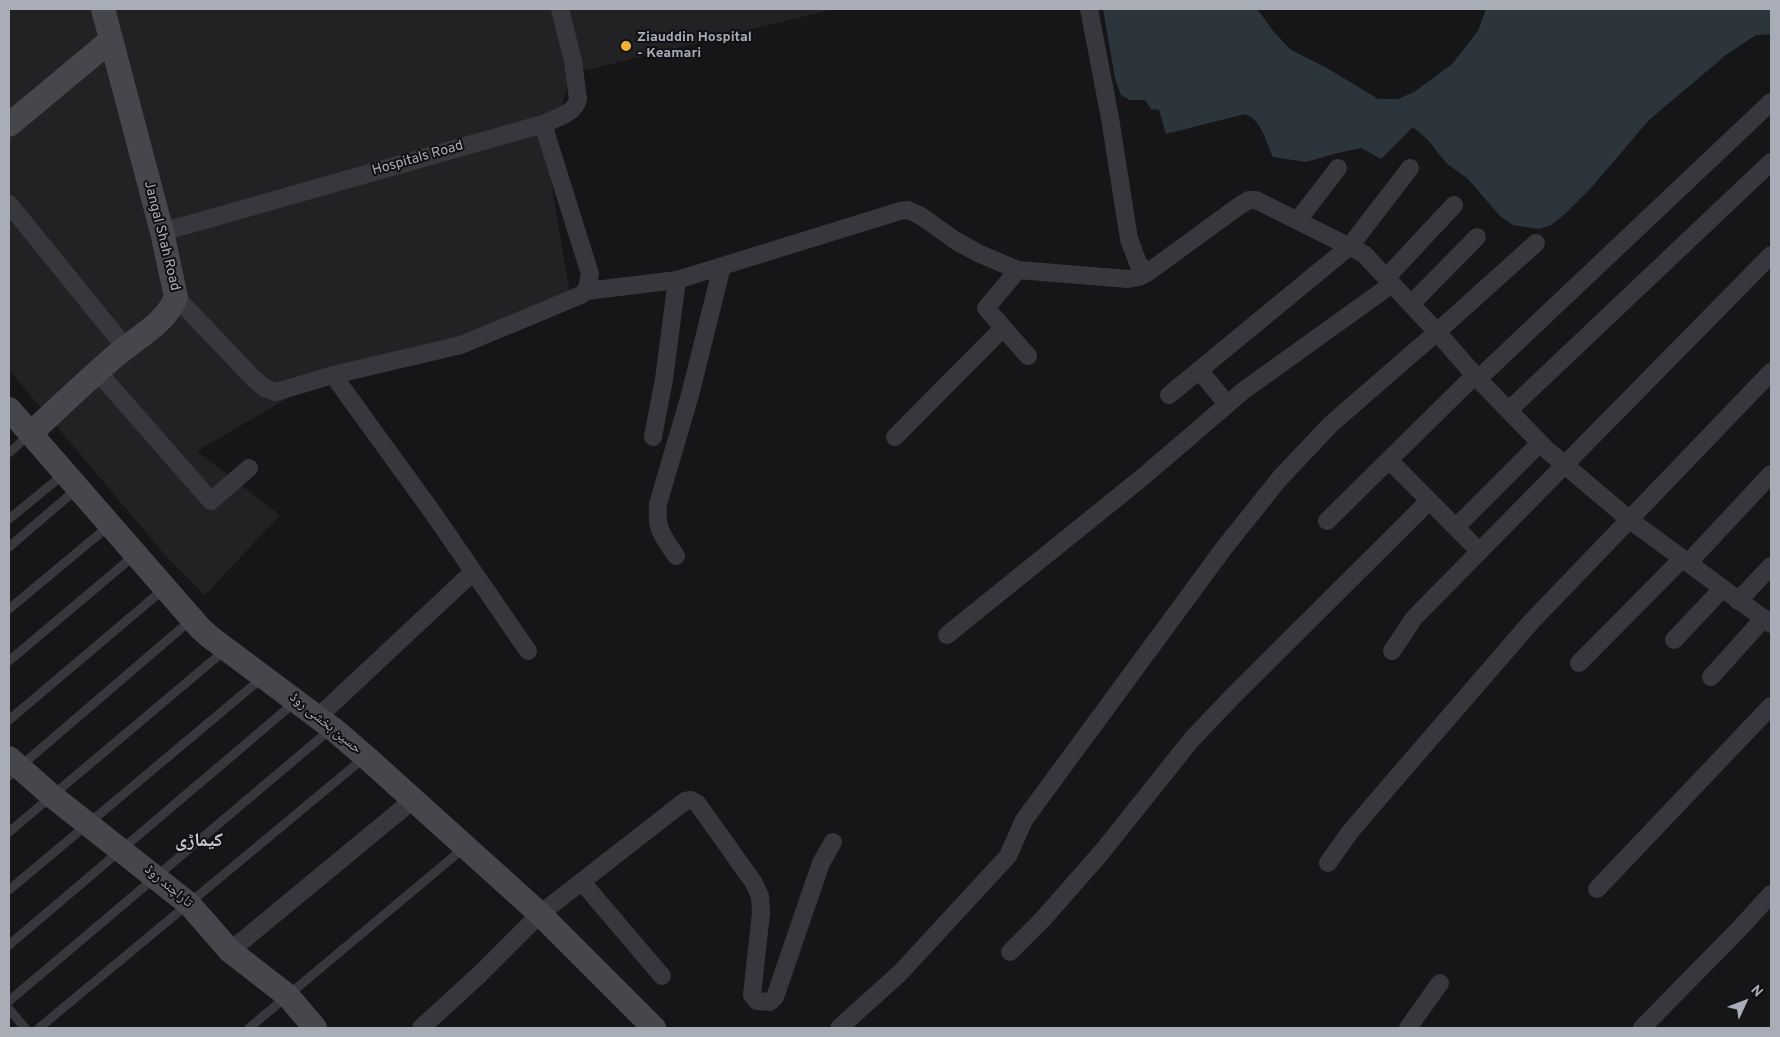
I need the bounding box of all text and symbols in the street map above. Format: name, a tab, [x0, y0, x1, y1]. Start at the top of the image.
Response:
place label: Ziauddin Hospital - Keamari	[637, 30, 752, 62]
marker: Ziauddin Hospital - Keamari	[619, 39, 633, 53]
street label: Hospitals Road	[371, 138, 465, 180]
street label: Jangal Shah Road	[139, 179, 183, 293]
street label: حسین بخشی روڈ	[286, 690, 364, 758]
district label: کیماڑی	[175, 831, 223, 853]
street label: تاراچند روڈ	[140, 862, 196, 912]
north arrow	[1720, 977, 1770, 1027]
text: N	[1747, 982, 1766, 1001]

